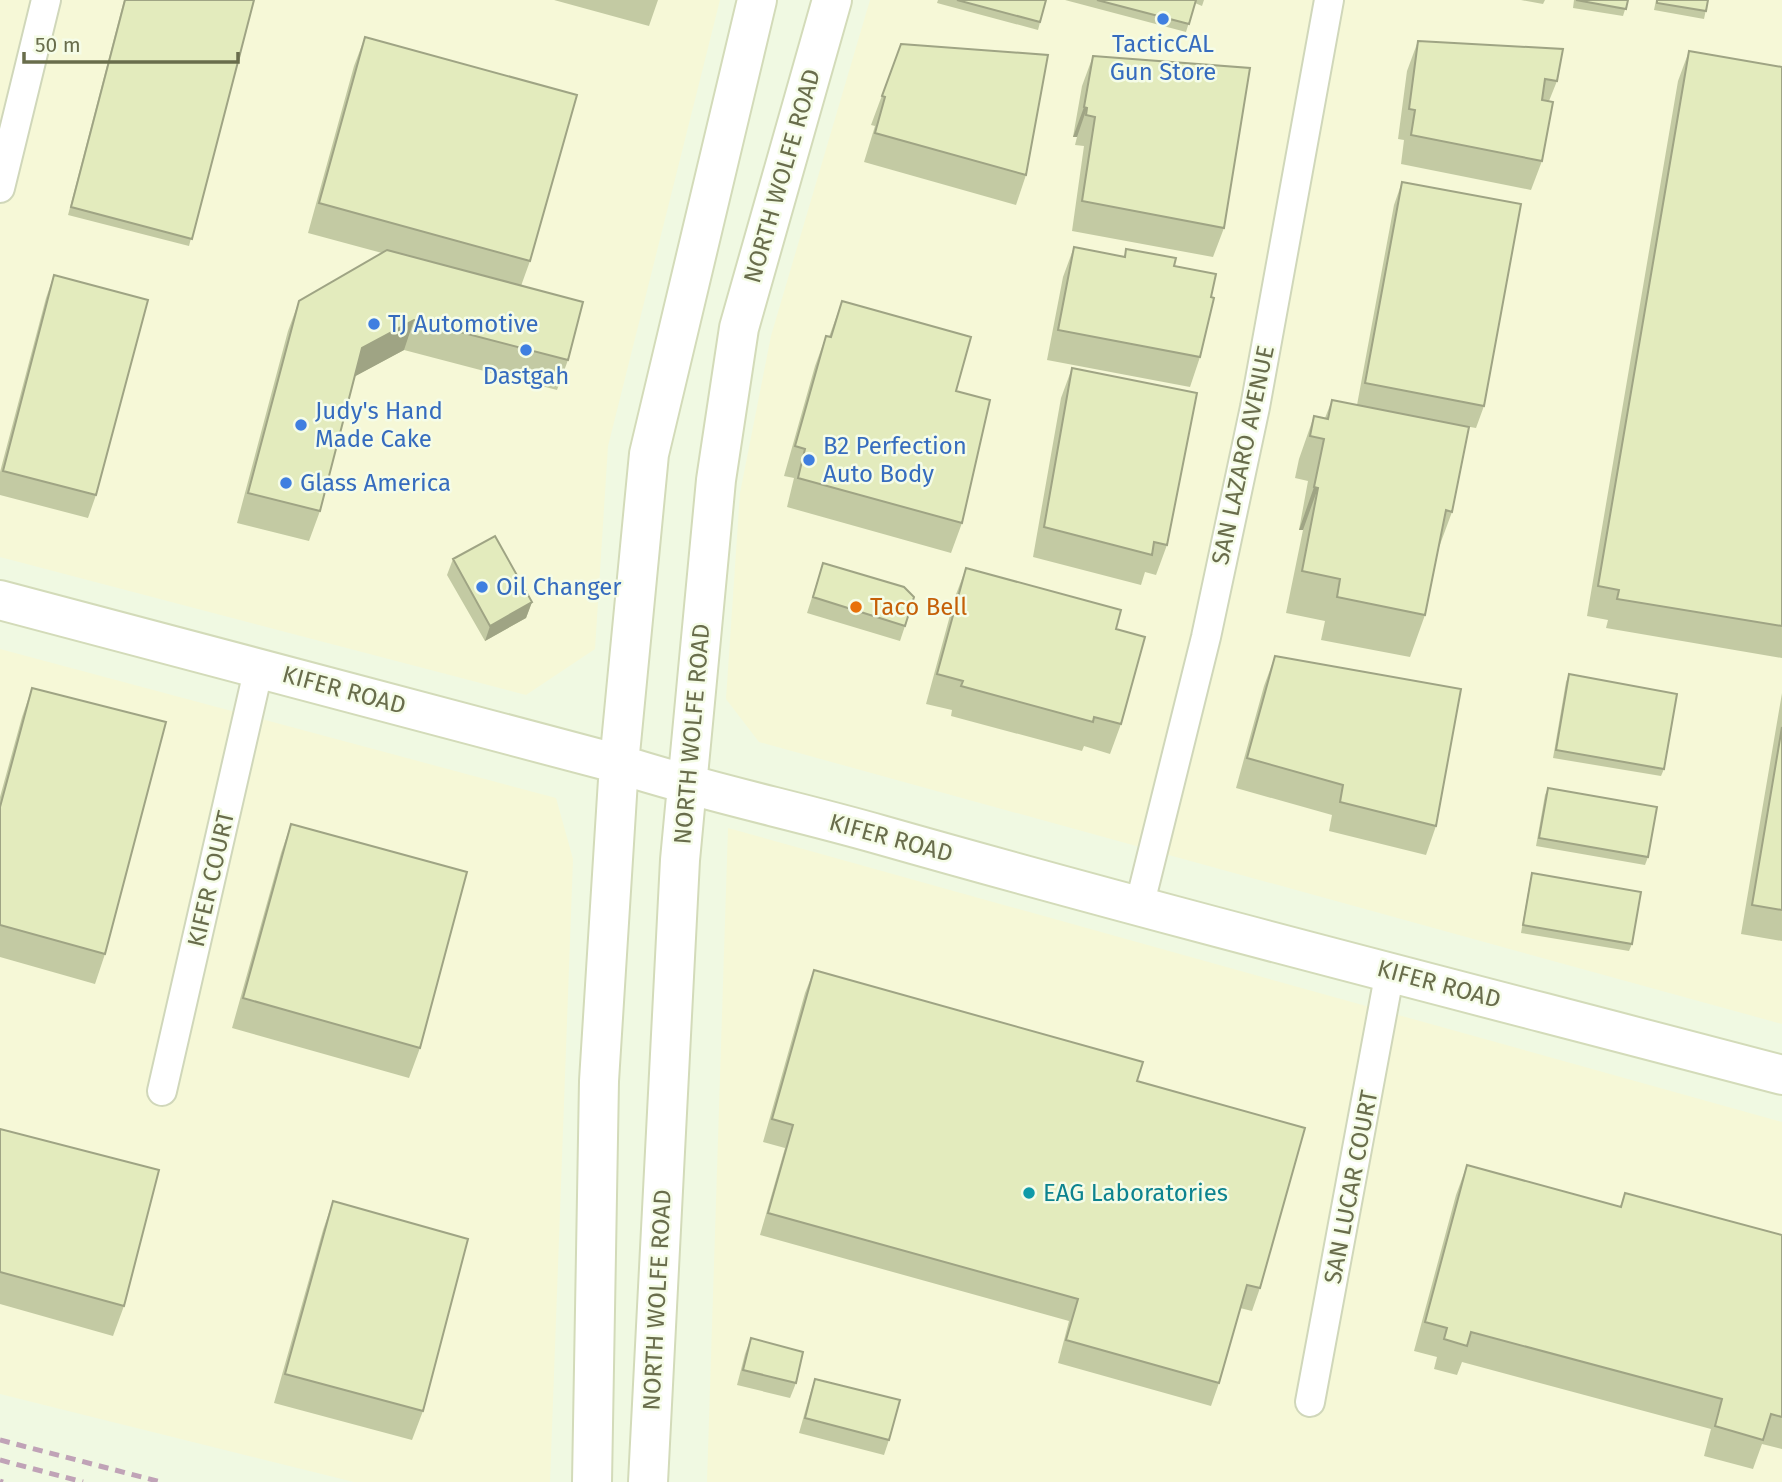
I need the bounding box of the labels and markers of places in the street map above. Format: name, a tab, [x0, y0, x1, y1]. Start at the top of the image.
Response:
marker: TacticCAL Gun Store	[1155, 11, 1171, 27]
place label: TacticCAL Gun Store	[1110, 30, 1216, 86]
place label: TJ Automotive	[388, 310, 539, 338]
marker: TJ Automotive	[366, 316, 382, 332]
marker: Dastgah	[518, 342, 534, 358]
place label: Dastgah	[483, 362, 569, 390]
place label: Judy's Hand Made Cake	[315, 397, 443, 453]
marker: Judy's Hand Made Cake	[293, 417, 309, 433]
place label: B2 Perfection Auto Body	[823, 432, 967, 488]
marker: B2 Perfection Auto Body	[801, 452, 817, 468]
place label: Glass America	[300, 469, 451, 497]
marker: Glass America	[278, 475, 294, 491]
place label: Oil Changer	[496, 573, 622, 601]
marker: Oil Changer	[474, 579, 490, 595]
place label: Taco Bell	[870, 593, 967, 621]
marker: Taco Bell	[848, 599, 864, 615]
place label: EAG Laboratories	[1043, 1179, 1228, 1207]
marker: EAG Laboratories	[1021, 1185, 1037, 1201]

